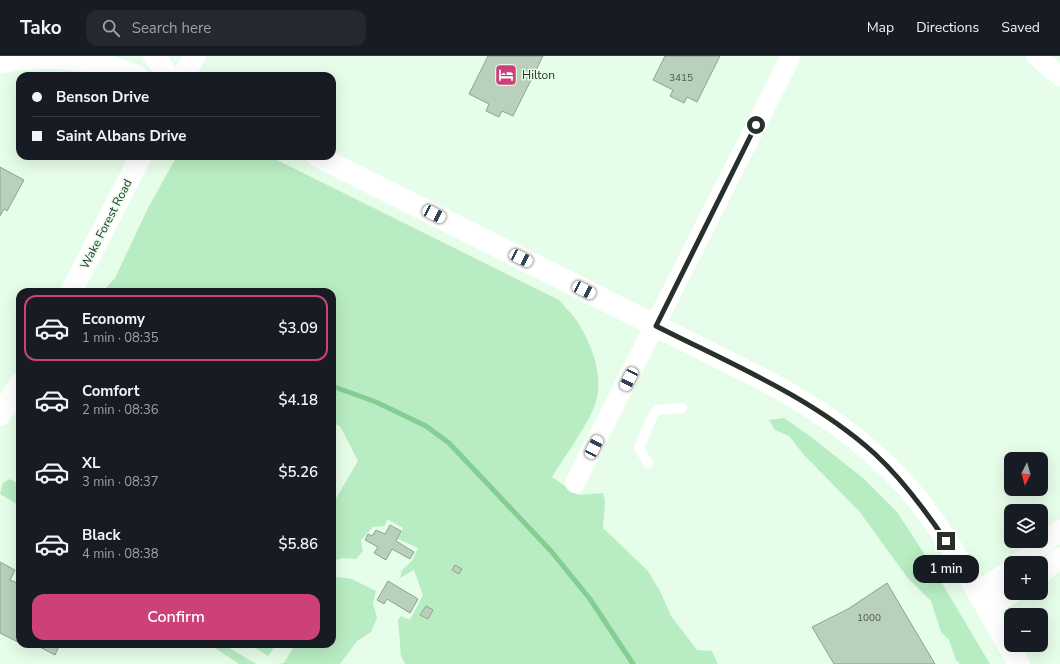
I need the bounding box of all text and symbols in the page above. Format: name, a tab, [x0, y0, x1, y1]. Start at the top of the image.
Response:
search box	[86, 10, 366, 46]
text: Tako	[20, 15, 62, 41]
icon: search	[100, 17, 122, 39]
text: Search here	[132, 18, 211, 38]
text: Map	[867, 18, 894, 37]
text: Directions	[916, 18, 979, 37]
text: Saved	[1001, 18, 1040, 37]
hotel icon: Hilton	[493, 62, 519, 88]
place label: Hilton	[522, 67, 555, 83]
house number: 3415	[669, 71, 693, 85]
text: Benson Drive	[56, 87, 149, 107]
route start	[747, 116, 765, 134]
text: Saint Albans Drive	[56, 126, 186, 146]
street label: Wake Forest Road	[76, 176, 136, 272]
car	[421, 203, 447, 225]
car	[508, 247, 534, 269]
car	[571, 279, 597, 301]
text: Economy	[82, 309, 145, 329]
icon: car	[34, 310, 70, 346]
text: $3.09	[278, 318, 318, 338]
text: 1 min · 08:35	[82, 329, 158, 347]
car	[618, 366, 640, 392]
text: Comfort	[82, 381, 139, 401]
icon: car	[34, 382, 70, 418]
text: $4.18	[278, 390, 318, 410]
text: 2 min · 08:36	[82, 401, 158, 419]
car	[583, 434, 605, 460]
north arrow	[1004, 452, 1048, 496]
map controls	[1004, 452, 1048, 652]
text: XL	[82, 453, 101, 473]
icon: car	[34, 454, 70, 490]
text: $5.26	[278, 462, 318, 482]
text: 3 min · 08:37	[82, 473, 158, 491]
button: layers	[1004, 504, 1048, 548]
text: Black	[82, 525, 120, 545]
icon: car	[34, 526, 70, 562]
route end	[937, 532, 955, 550]
text: $5.86	[278, 534, 318, 554]
text: 4 min · 08:38	[82, 545, 158, 563]
callout: 1 min	[913, 555, 979, 583]
button: +	[1004, 556, 1048, 600]
text: 1 min	[929, 560, 963, 578]
button: Confirm	[32, 594, 320, 640]
button: −	[1004, 608, 1048, 652]
house number: 1000	[857, 611, 881, 625]

